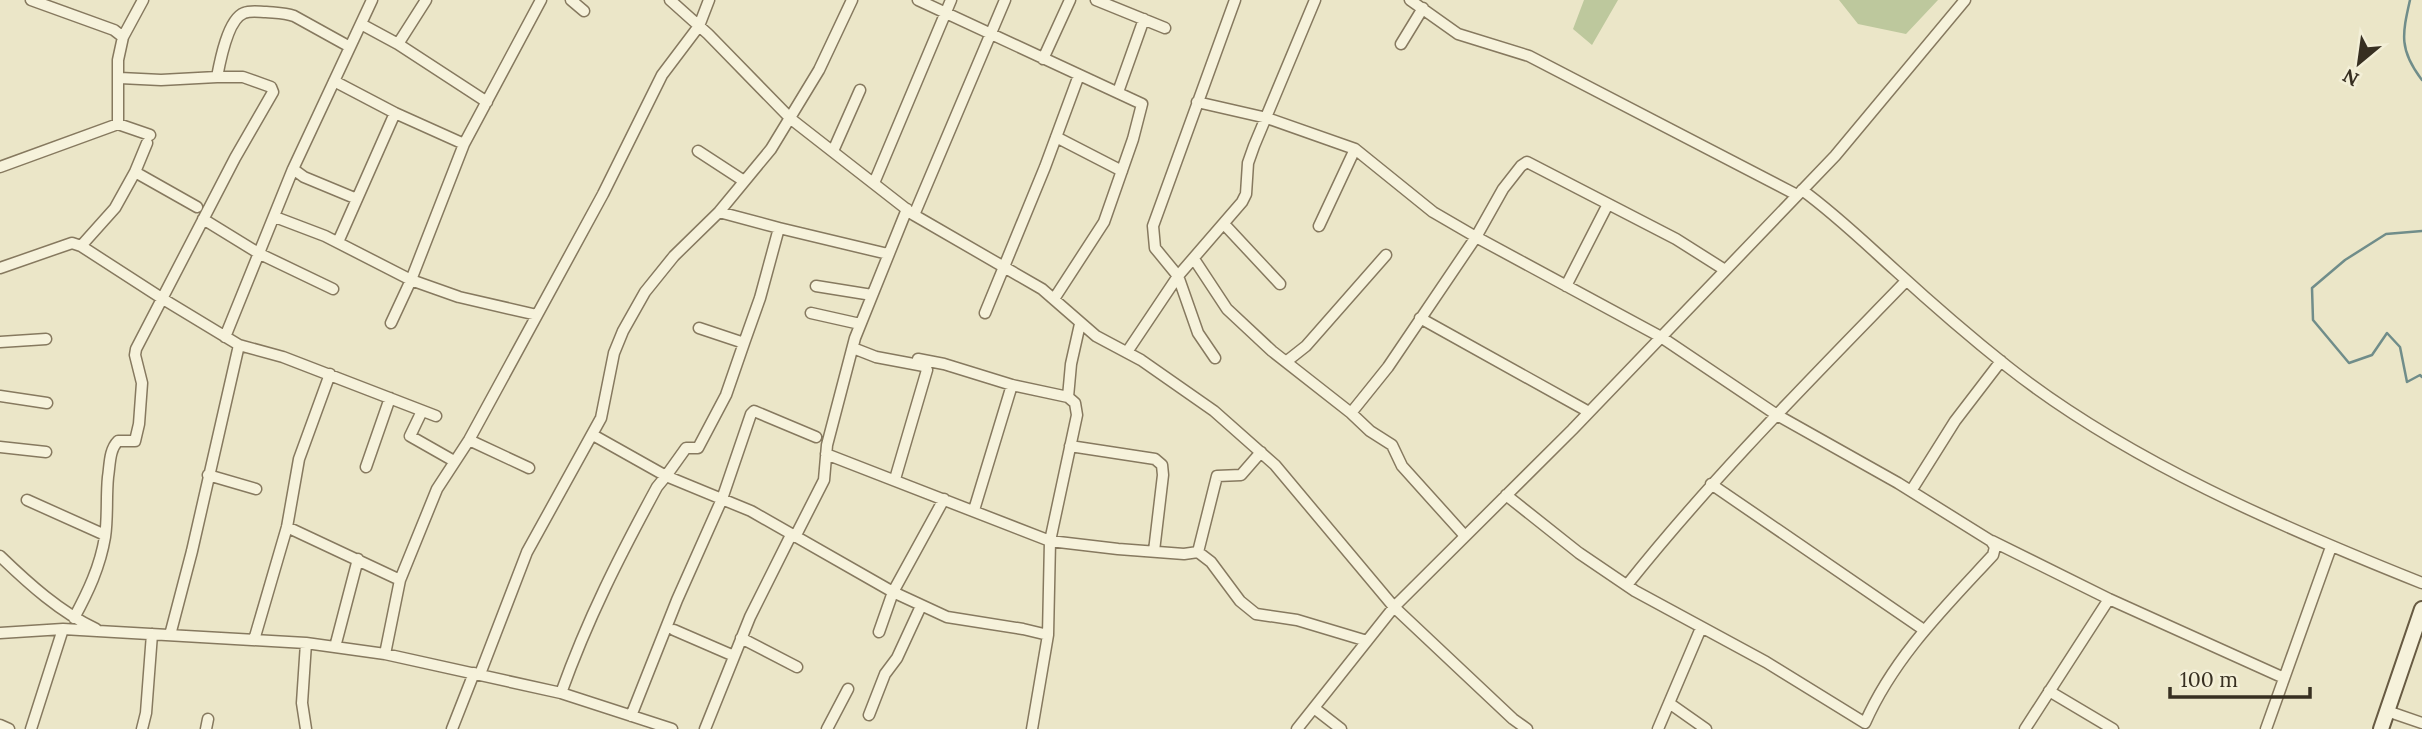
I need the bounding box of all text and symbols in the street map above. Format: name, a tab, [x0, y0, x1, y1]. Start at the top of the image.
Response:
north arrow	[2324, 28, 2394, 98]
text: N	[2338, 64, 2363, 92]
scale bar	[2170, 656, 2310, 700]
text: 100 m	[2180, 666, 2238, 693]

